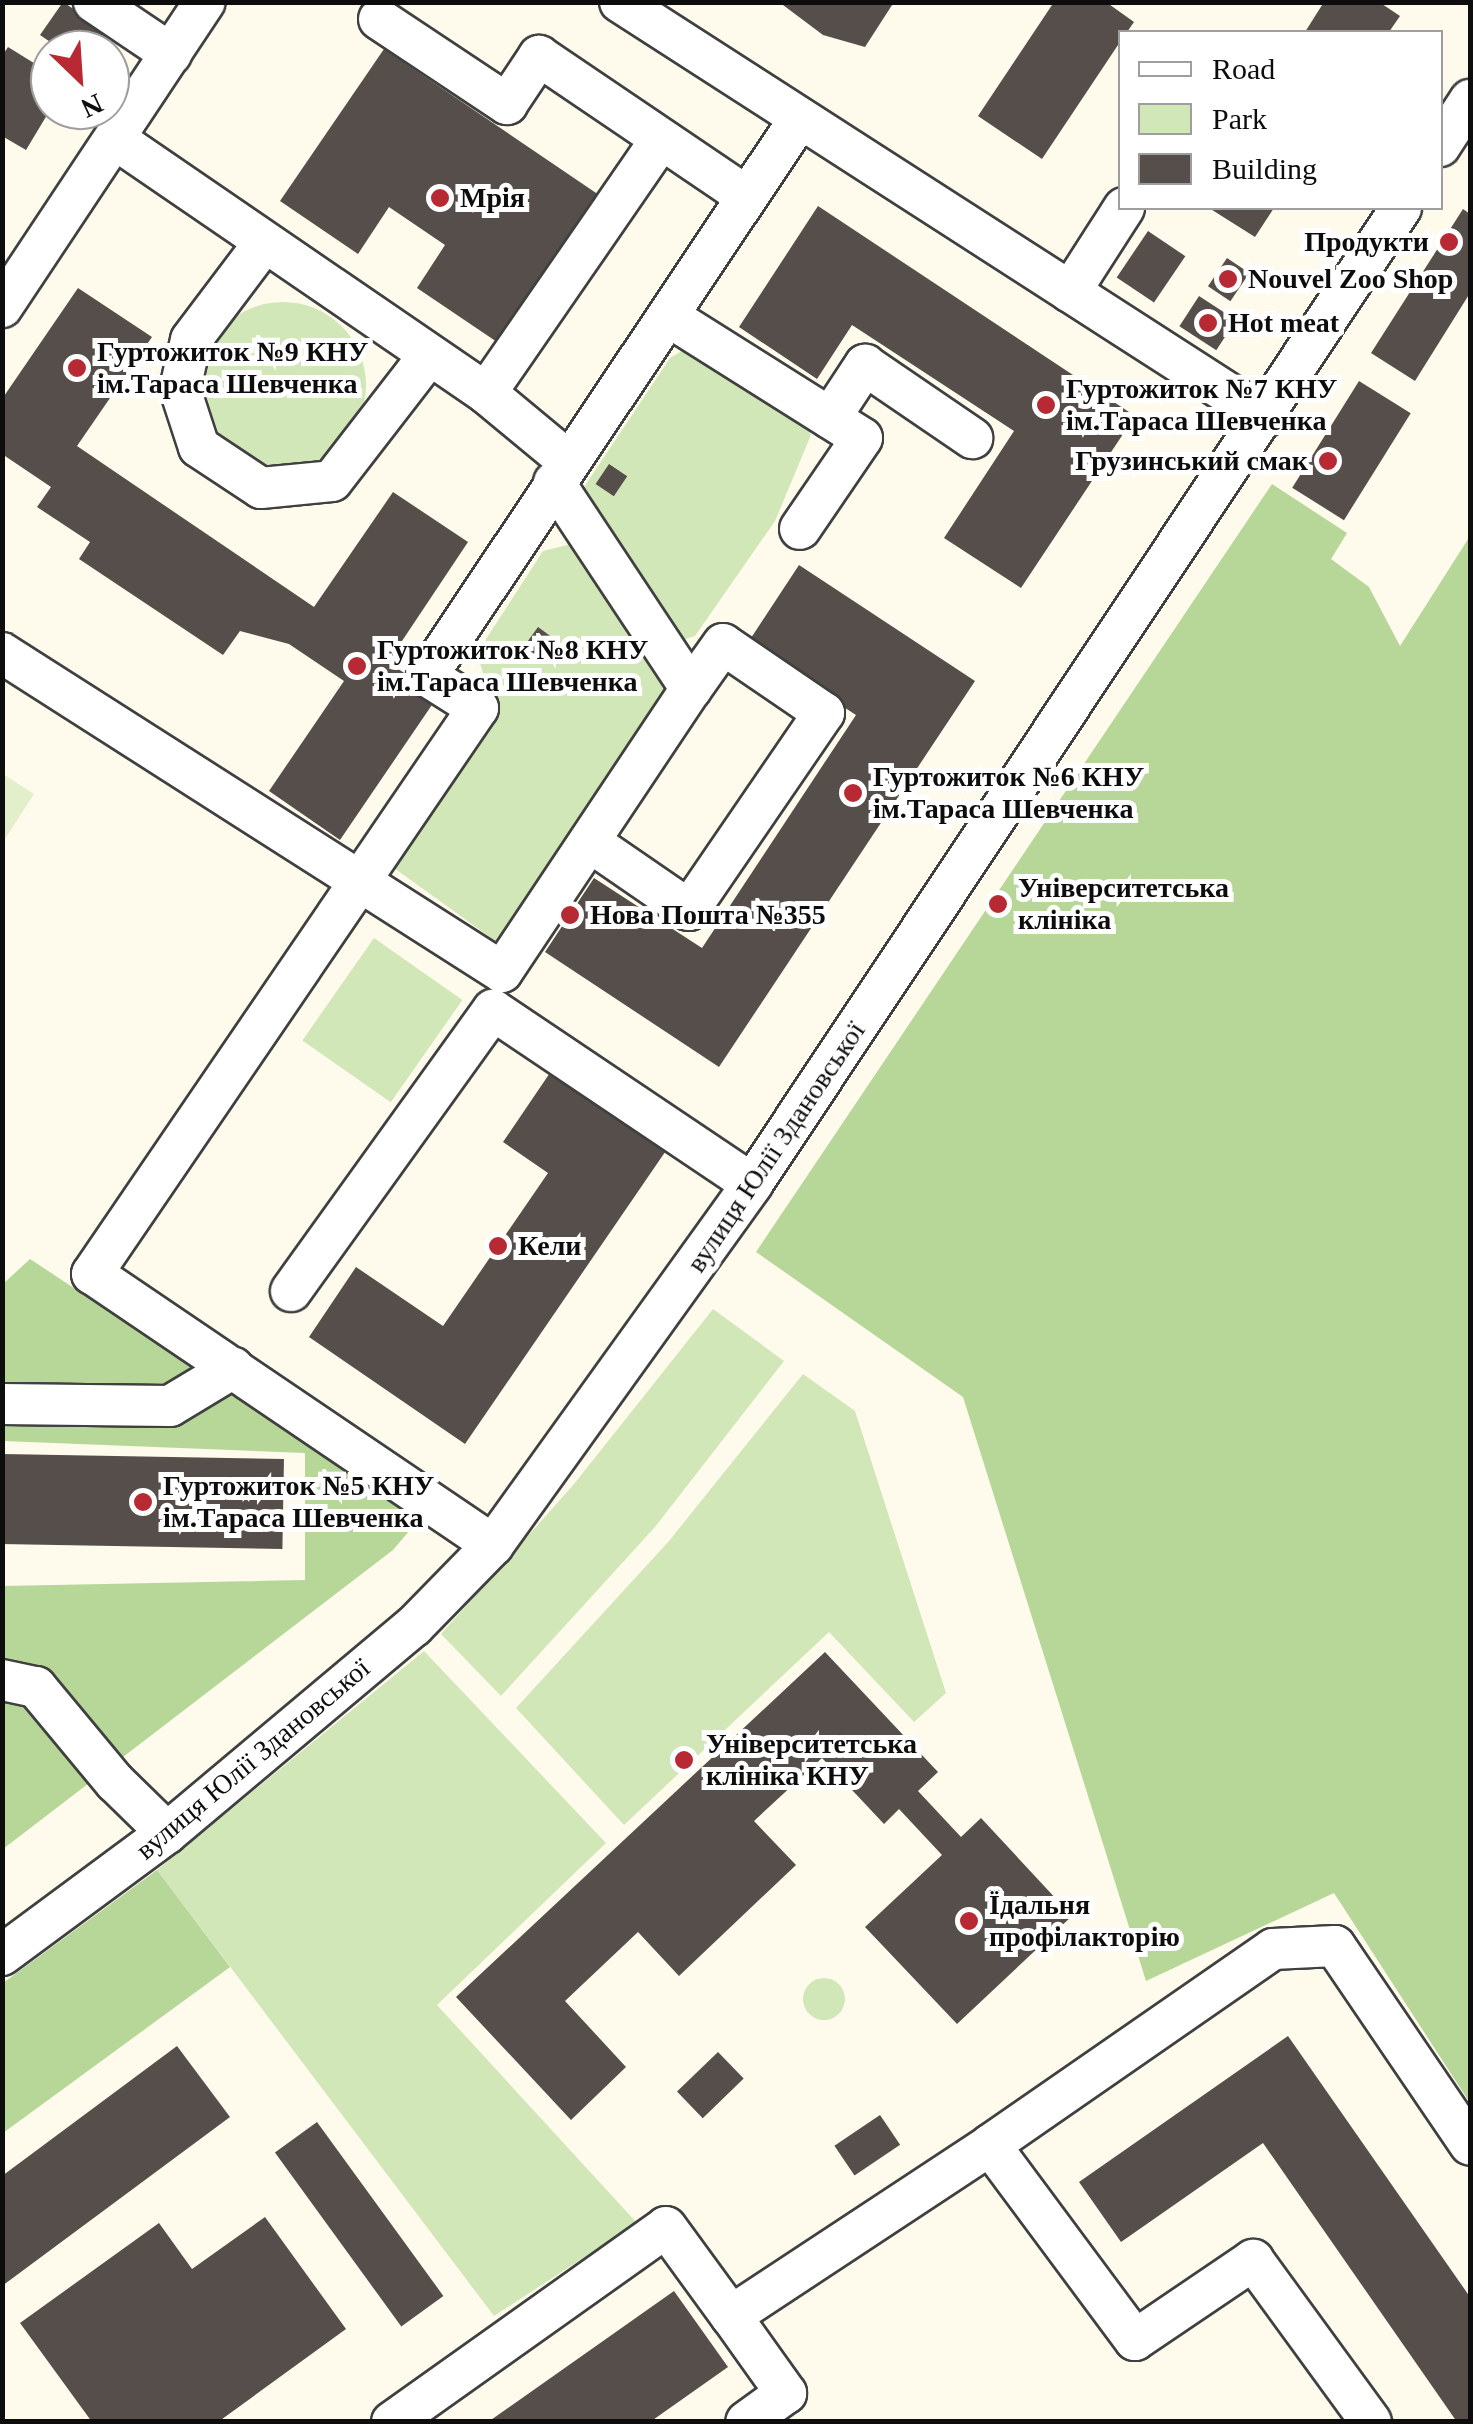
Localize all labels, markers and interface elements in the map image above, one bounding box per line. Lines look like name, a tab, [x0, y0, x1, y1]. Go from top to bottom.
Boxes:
north arrow	[30, 30, 130, 130]
legend	[1118, 30, 1443, 210]
text: Road	[1212, 52, 1275, 85]
text: N	[76, 88, 108, 124]
text: Park	[1212, 102, 1267, 135]
text: Building	[1212, 152, 1317, 185]
place label: Мрія	[460, 181, 525, 215]
marker: Мрія	[429, 187, 451, 209]
place label: Продукти	[1304, 225, 1429, 259]
marker: Продукти	[1438, 231, 1460, 253]
place label: Nouvel Zoo Shop	[1248, 262, 1453, 296]
marker: Nouvel Zoo Shop	[1217, 268, 1239, 290]
place label: Hot meat	[1228, 306, 1339, 340]
marker: Hot meat	[1197, 312, 1219, 334]
place label: Гуртожиток №9 КНУ ім.Тараса Шевченка	[97, 335, 368, 401]
marker: Гуртожиток №9 КНУ ім.Тараса Шевченка	[66, 357, 88, 379]
place label: Гуртожиток №7 КНУ ім.Тараса Шевченка	[1066, 372, 1337, 438]
marker: Гуртожиток №7 КНУ ім.Тараса Шевченка	[1035, 394, 1057, 416]
place label: Грузинський смак	[1075, 444, 1308, 478]
marker: Грузинський смак	[1317, 450, 1339, 472]
place label: Гуртожиток №8 КНУ ім.Тараса Шевченка	[377, 633, 648, 699]
marker: Гуртожиток №8 КНУ ім.Тараса Шевченка	[346, 655, 368, 677]
place label: Гуртожиток №6 КНУ ім.Тараса Шевченка	[873, 760, 1144, 826]
marker: Гуртожиток №6 КНУ ім.Тараса Шевченка	[842, 782, 864, 804]
place label: Університетська клініка	[1018, 871, 1229, 937]
marker: Університетська клініка	[987, 893, 1009, 915]
place label: Нова Пошта №355	[590, 898, 826, 932]
marker: Нова Пошта №355	[559, 904, 581, 926]
street label: вулиця Юлії Здановської	[680, 1015, 872, 1279]
place label: Кели	[518, 1229, 582, 1263]
marker: Кели	[487, 1235, 509, 1257]
place label: Гуртожиток №5 КНУ ім.Тараса Шевченка	[163, 1469, 434, 1535]
marker: Гуртожиток №5 КНУ ім.Тараса Шевченка	[132, 1491, 154, 1513]
street label: вулиця Юлії Здановської	[129, 1651, 377, 1867]
place label: Університетська клініка КНУ	[706, 1727, 917, 1793]
marker: Університетська клініка КНУ	[671, 1747, 697, 1773]
place label: Їдальня профілакторію	[989, 1888, 1180, 1954]
marker: Їдальня профілакторію	[958, 1910, 980, 1932]

